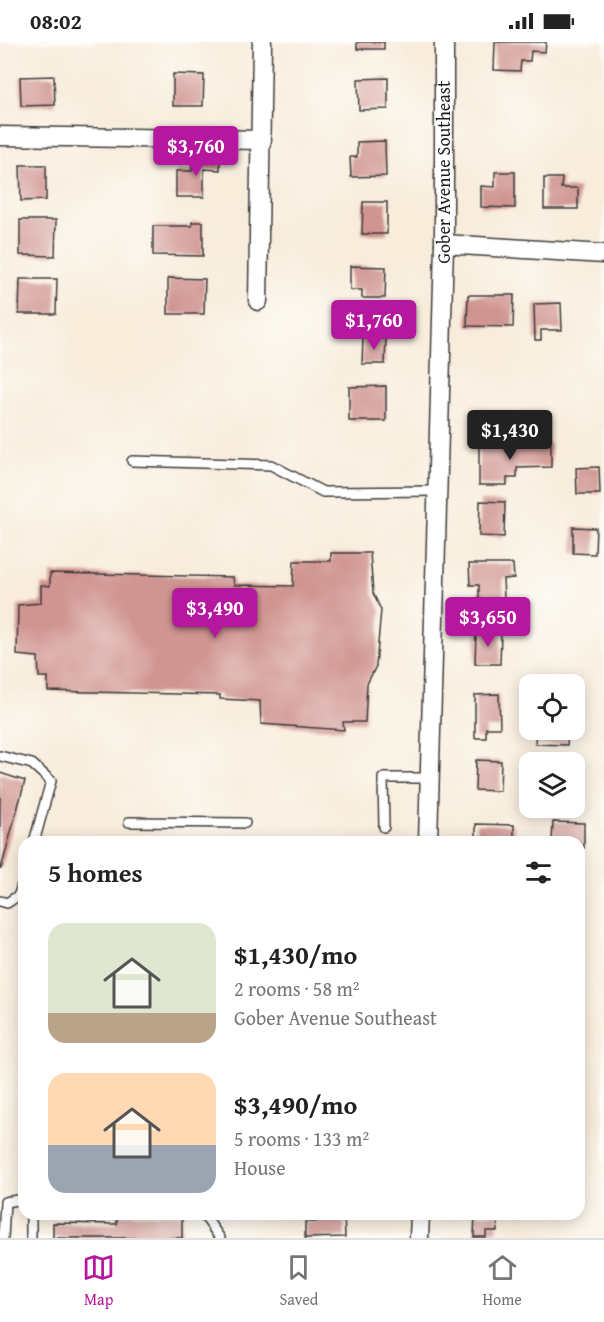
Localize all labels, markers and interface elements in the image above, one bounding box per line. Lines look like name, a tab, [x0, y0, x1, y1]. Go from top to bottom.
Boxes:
text: 08:02	[30, 5, 82, 37]
street label: Gober Avenue Southeast	[429, 80, 457, 264]
pin: $3,760	[147, 126, 245, 177]
text: $3,760	[167, 131, 225, 160]
pin: $1,760	[325, 300, 423, 351]
text: $1,760	[345, 305, 403, 334]
pin: $1,430	[461, 410, 559, 461]
text: $1,430	[481, 415, 539, 444]
pin: $3,490	[166, 588, 264, 639]
text: $3,490	[186, 593, 244, 622]
pin: $3,650	[439, 597, 537, 648]
text: $3,650	[459, 602, 517, 631]
map controls	[519, 674, 585, 818]
button: locate	[519, 674, 585, 740]
button: layers	[519, 752, 585, 818]
text: 5 homes	[48, 853, 143, 892]
icon: filters	[522, 856, 555, 889]
text: $1,430/mo	[234, 935, 357, 974]
icon: home	[96, 947, 168, 1019]
text: 2 rooms · 58 m²	[234, 974, 360, 1003]
text: Gober Avenue Southeast	[234, 1003, 437, 1032]
text: $3,490/mo	[234, 1085, 357, 1124]
icon: home	[96, 1097, 168, 1169]
text: 5 rooms · 133 m²	[234, 1124, 369, 1153]
text: House	[234, 1153, 286, 1182]
tab: Map	[82, 1251, 115, 1311]
tab: Saved	[279, 1251, 318, 1311]
tab: Home	[482, 1251, 522, 1311]

